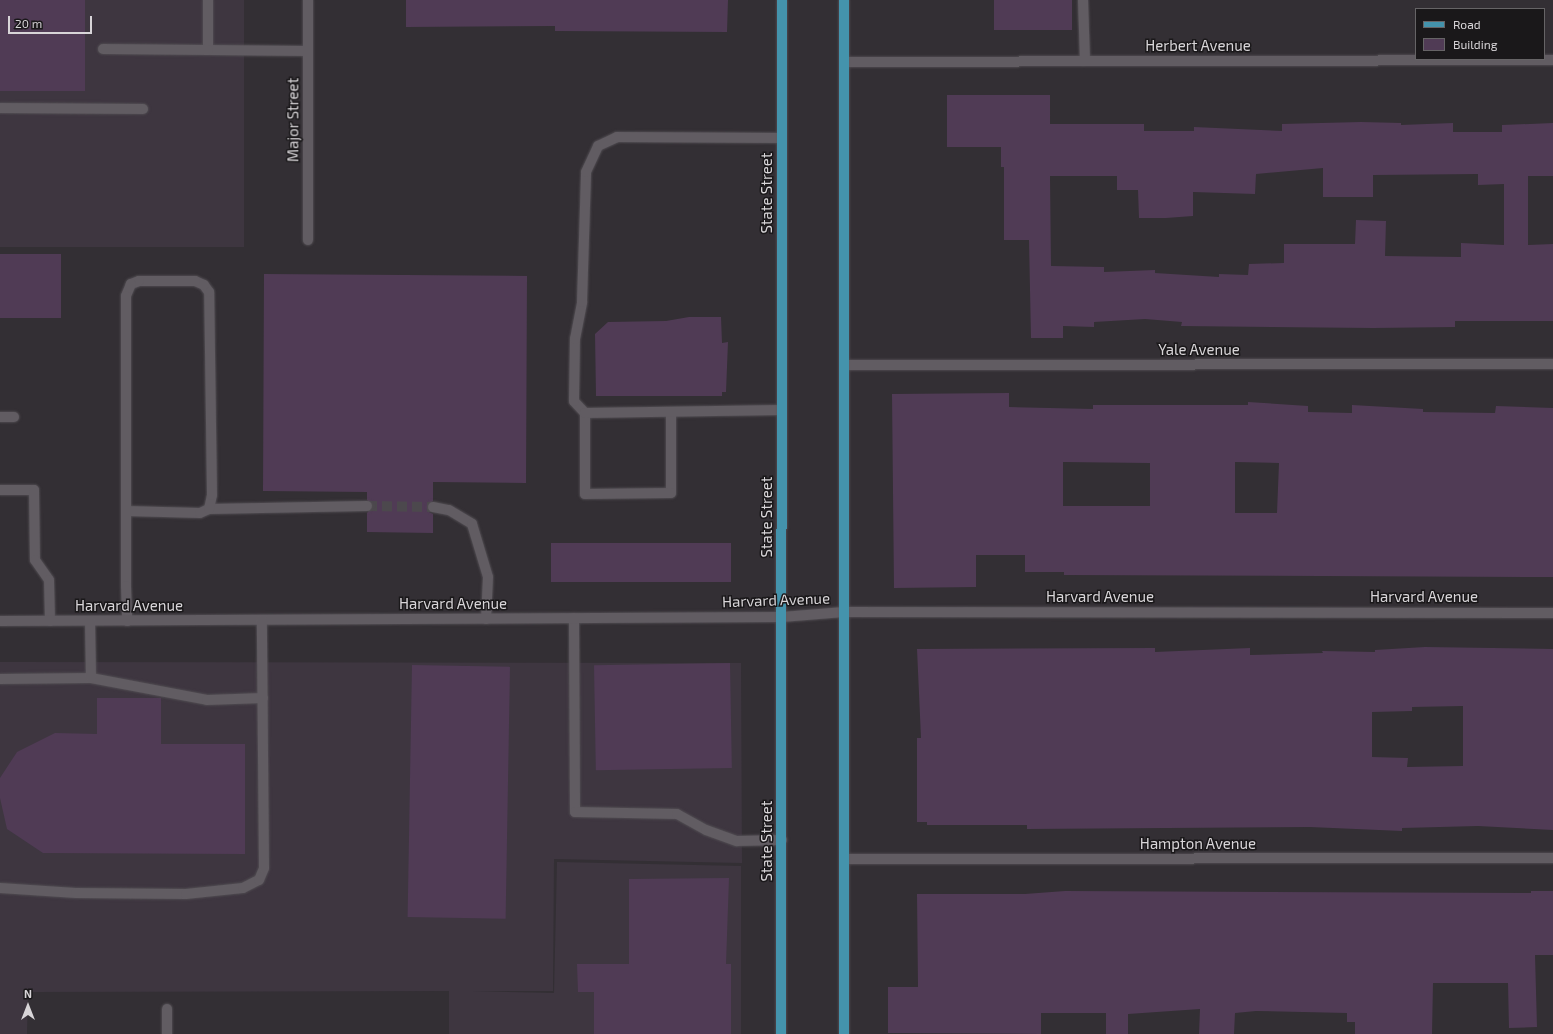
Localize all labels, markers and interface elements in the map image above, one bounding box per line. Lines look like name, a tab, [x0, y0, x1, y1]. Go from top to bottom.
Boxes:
scale bar	[10, 8, 94, 34]
legend	[1415, 8, 1545, 60]
text: 20 m	[15, 16, 42, 30]
text: Road	[1453, 17, 1481, 31]
street label: Herbert Avenue	[1145, 37, 1251, 55]
text: Building	[1453, 37, 1497, 51]
street label: Major Street	[284, 78, 302, 162]
street label: State Street	[758, 152, 776, 234]
street label: Yale Avenue	[1158, 341, 1240, 359]
street label: State Street	[758, 476, 776, 558]
street label: Harvard Avenue	[1046, 588, 1154, 606]
street label: Harvard Avenue	[1370, 588, 1478, 606]
street label: Harvard Avenue	[721, 589, 831, 611]
street label: Harvard Avenue	[399, 595, 507, 613]
street label: Harvard Avenue	[75, 597, 183, 615]
street label: State Street	[758, 800, 776, 882]
street label: Hampton Avenue	[1140, 835, 1256, 853]
north arrow	[8, 986, 48, 1026]
text: N	[24, 987, 32, 1000]

